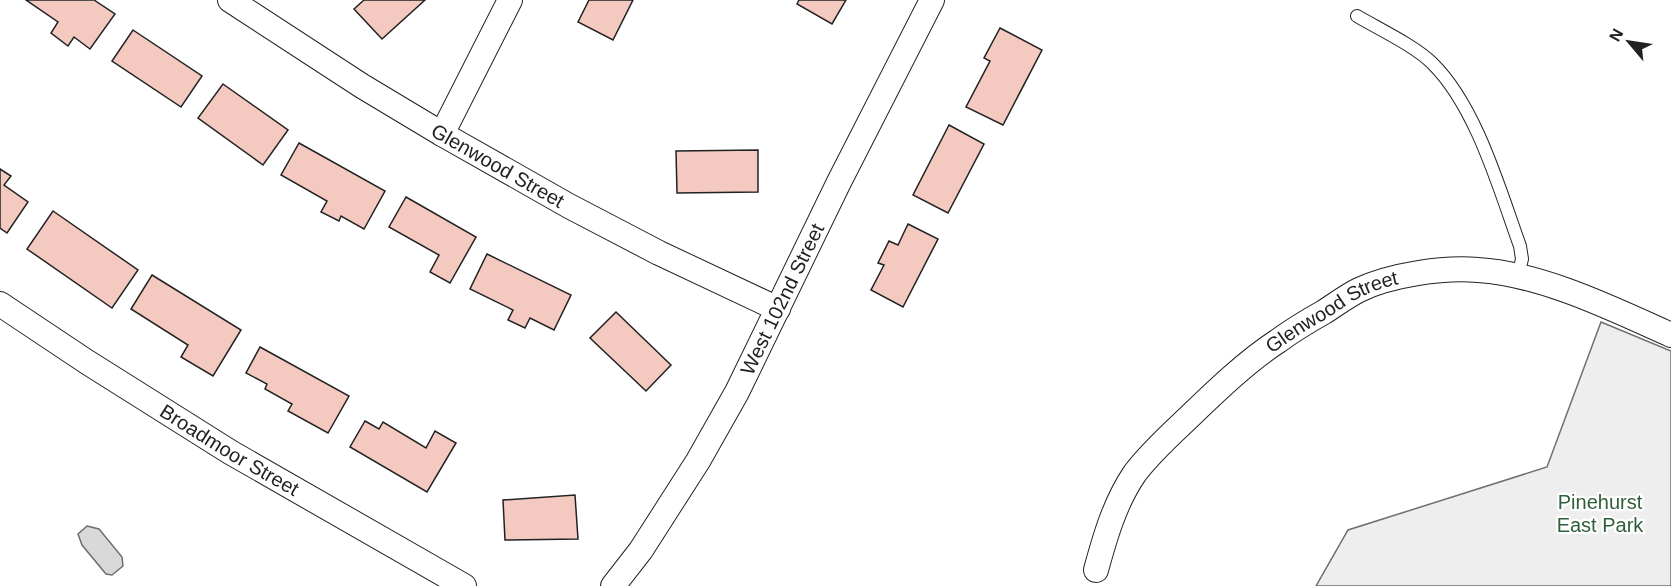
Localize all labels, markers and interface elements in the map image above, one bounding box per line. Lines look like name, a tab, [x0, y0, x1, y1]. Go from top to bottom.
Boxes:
north arrow	[1599, 12, 1659, 72]
text: N	[1606, 26, 1627, 44]
street label: Glenwood Street	[427, 119, 568, 212]
street label: West 102nd Street	[736, 219, 828, 378]
street label: Glenwood Street	[1261, 266, 1400, 357]
street label: Broadmoor Street	[156, 400, 303, 500]
park label: Pinehurst East Park	[1557, 491, 1644, 536]

